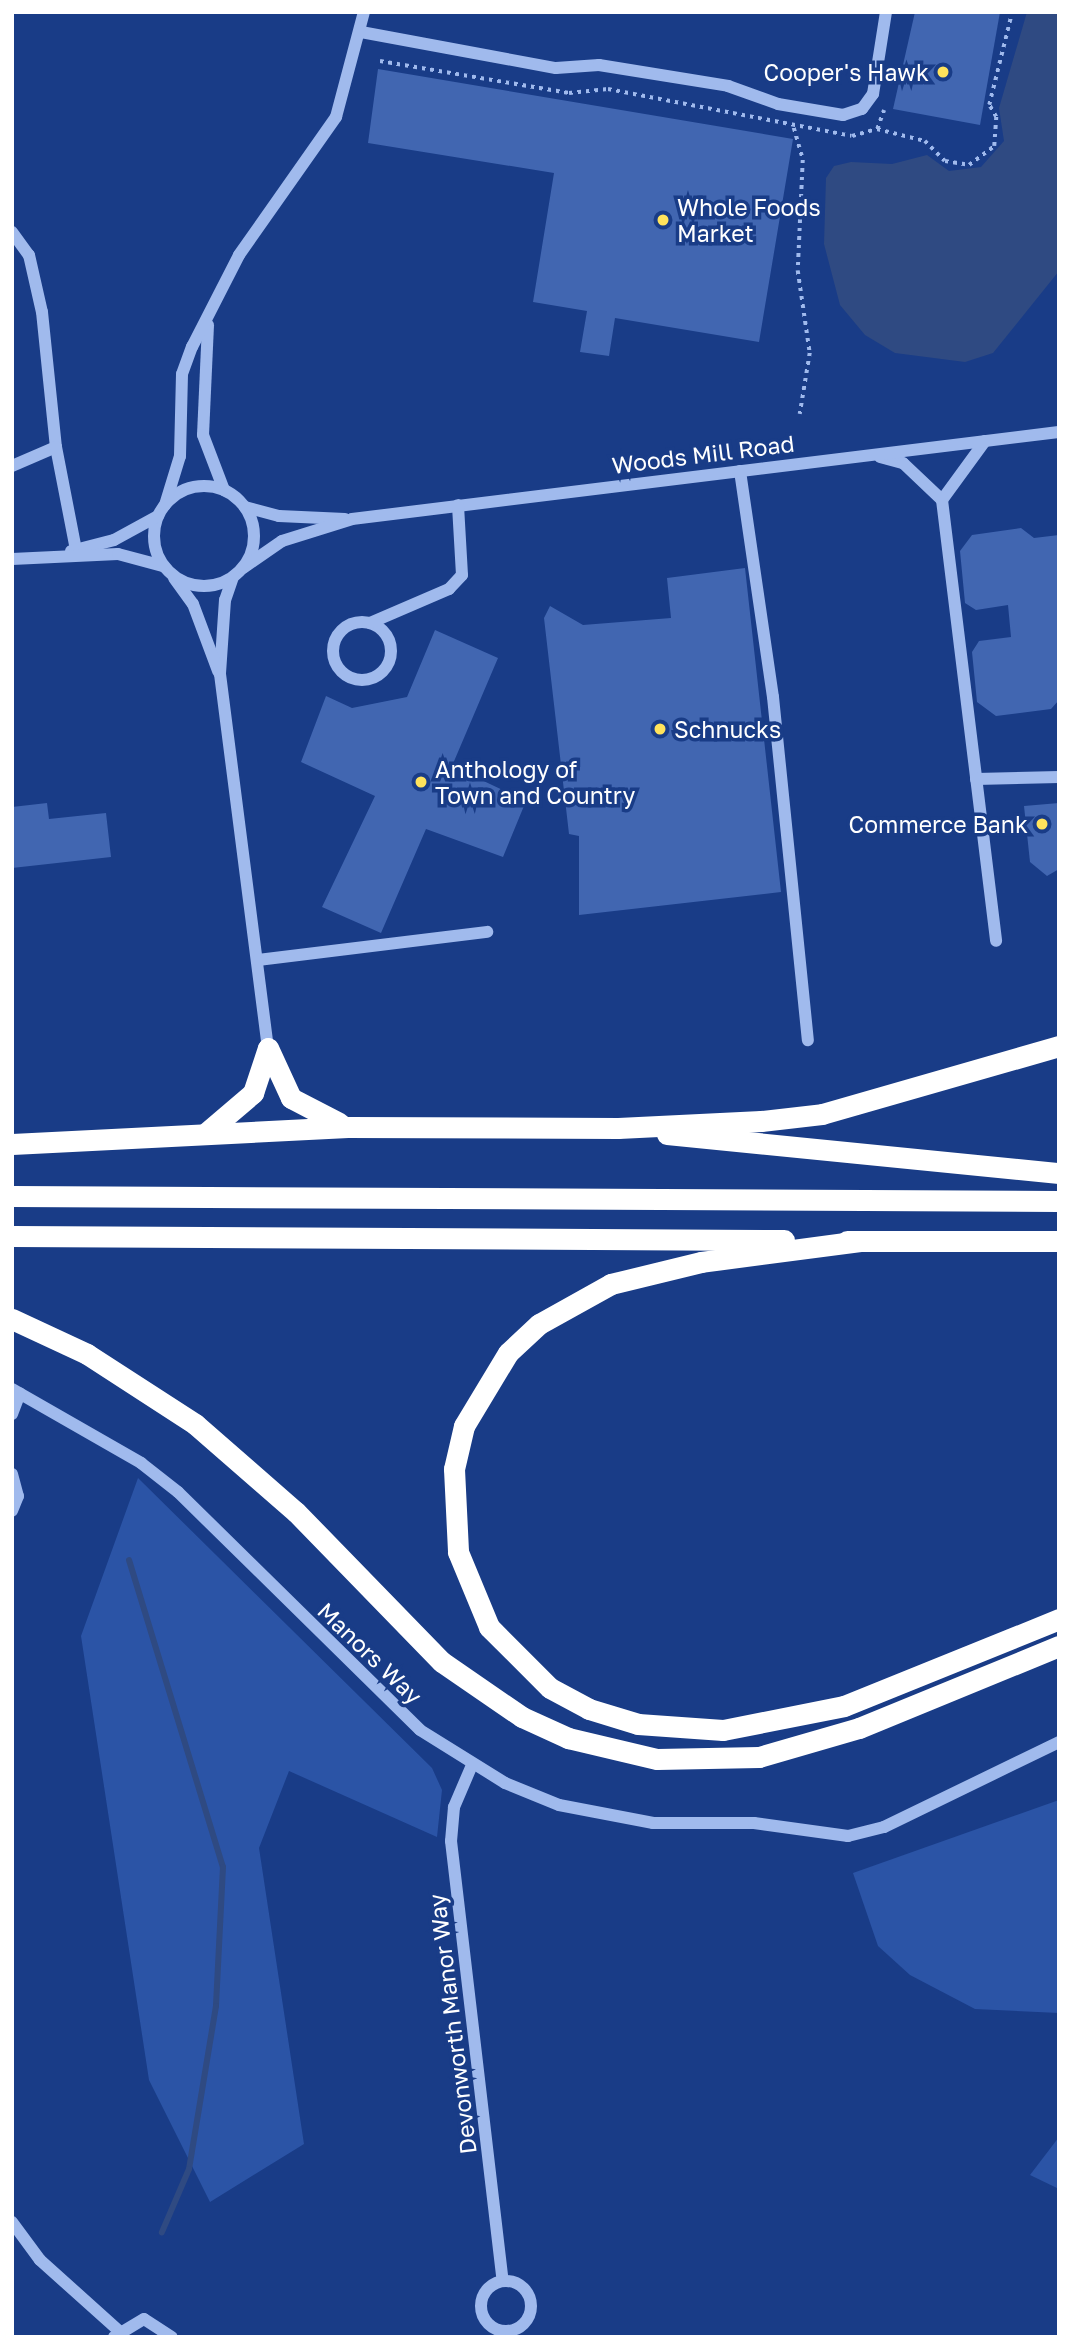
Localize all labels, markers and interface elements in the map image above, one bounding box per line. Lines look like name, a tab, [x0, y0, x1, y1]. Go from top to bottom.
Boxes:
place label: Cooper's Hawk	[764, 58, 929, 86]
marker: Cooper's Hawk	[935, 64, 951, 80]
place label: Whole Foods Market	[677, 193, 821, 247]
marker: Whole Foods Market	[655, 212, 671, 228]
street label: Woods Mill Road	[610, 429, 796, 479]
place label: Schnucks	[674, 715, 781, 743]
marker: Schnucks	[652, 721, 668, 737]
place label: Anthology of Town and Country	[435, 755, 635, 809]
marker: Anthology of Town and Country	[413, 774, 429, 790]
place label: Commerce Bank	[849, 810, 1028, 838]
marker: Commerce Bank	[1034, 816, 1050, 832]
street label: Manors Way	[312, 1596, 428, 1710]
street label: Devonworth Manor Way	[422, 1892, 482, 2156]

